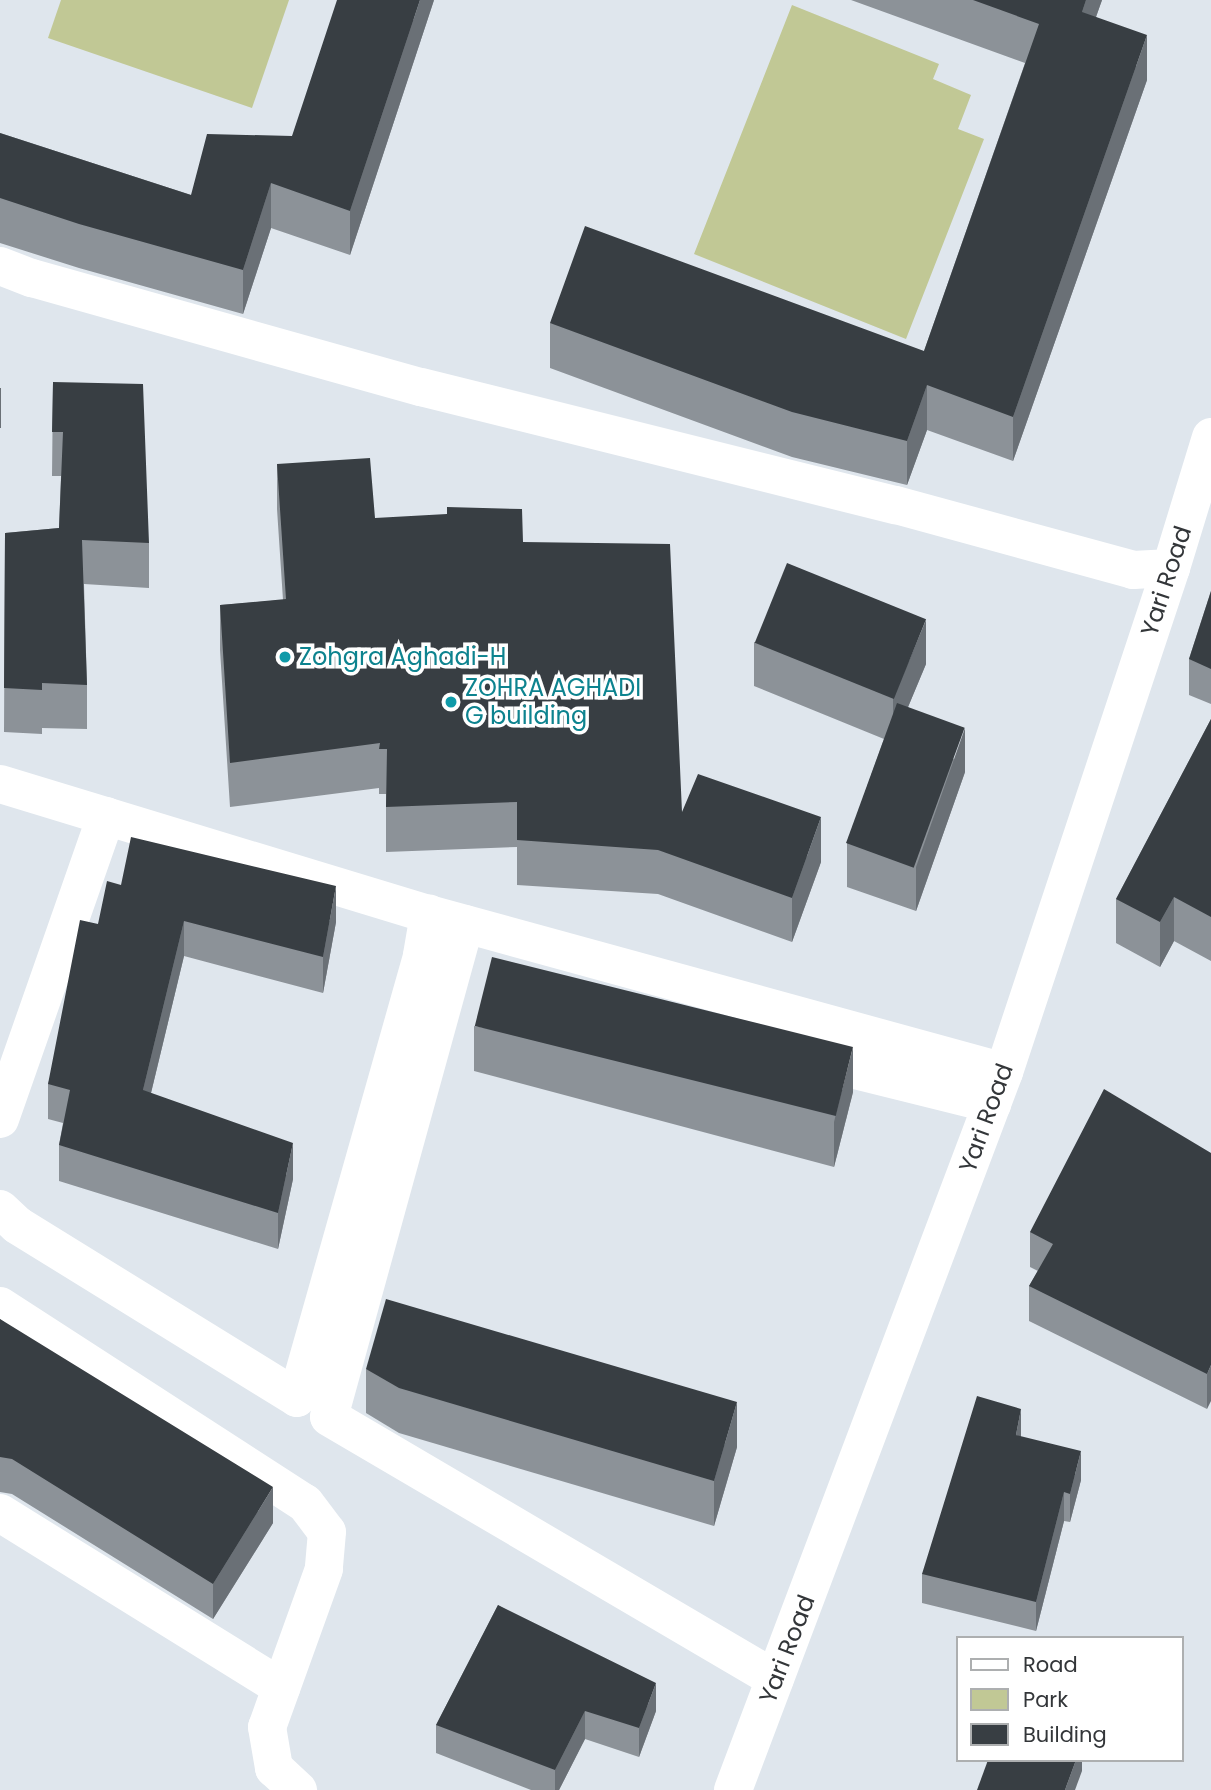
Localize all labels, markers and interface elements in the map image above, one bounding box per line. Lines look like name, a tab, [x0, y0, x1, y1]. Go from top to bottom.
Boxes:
street label: Yari Road	[1135, 522, 1197, 640]
place label: Zohgra Aghadi-H	[299, 643, 506, 671]
marker: Zohgra Aghadi-H	[277, 649, 293, 665]
place label: ZOHRA AGHADI G building	[465, 674, 641, 730]
marker: ZOHRA AGHADI G building	[443, 694, 459, 710]
street label: Yari Road	[953, 1060, 1019, 1176]
street label: Yari Road	[753, 1591, 821, 1707]
legend	[956, 1636, 1183, 1762]
text: Road	[1023, 1650, 1078, 1679]
text: Park	[1023, 1685, 1068, 1714]
text: Building	[1023, 1720, 1107, 1749]

